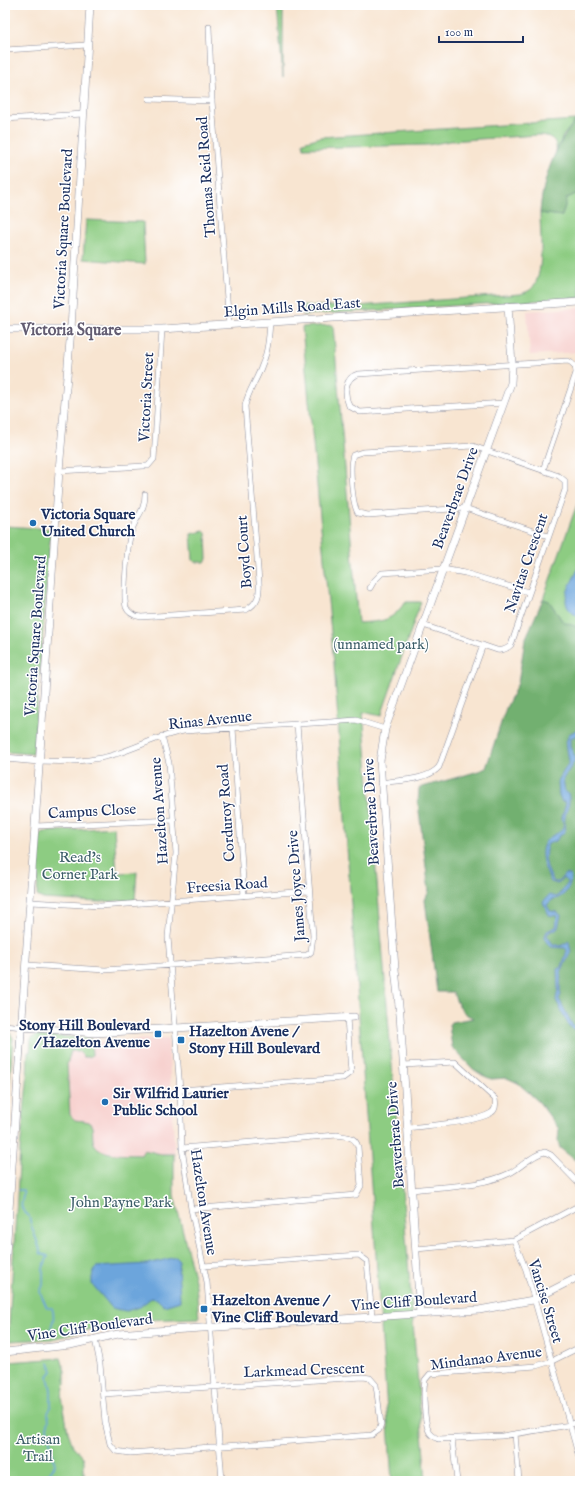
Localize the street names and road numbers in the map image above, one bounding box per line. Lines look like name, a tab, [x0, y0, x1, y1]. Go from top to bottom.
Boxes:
street label: Thomas Reid Road	[193, 115, 220, 238]
street label: Victoria Square Boulevard	[50, 147, 77, 311]
street label: Elgin Mills Road East	[223, 293, 361, 322]
street label: Victoria Street	[135, 352, 158, 443]
street label: Beaverbrae Drive	[428, 444, 483, 552]
street label: Navitas Crescent	[500, 511, 552, 616]
street label: Boyd Court	[232, 515, 257, 589]
street label: Victoria Square Boulevard	[20, 554, 51, 718]
street label: Rinas Avenue	[167, 707, 253, 734]
street label: Hazelton Avenue	[146, 757, 173, 865]
street label: Beaverbrae Drive	[359, 758, 384, 866]
street label: Corduroy Road	[214, 762, 239, 863]
street label: Campus Close	[48, 800, 137, 823]
street label: James Joyce Drive	[283, 830, 310, 944]
street label: Freesia Road	[186, 873, 269, 898]
street label: Beaverbrae Drive	[382, 1081, 409, 1189]
street label: Hazelton Avenue	[186, 1147, 221, 1257]
street label: Vancise Street	[524, 1256, 567, 1345]
street label: Vine Cliff Boulevard	[349, 1288, 479, 1315]
street label: Vine Cliff Boulevard	[25, 1309, 155, 1346]
street label: Mindanao Avenue	[429, 1342, 543, 1375]
street label: Larkmead Crescent	[243, 1359, 365, 1382]

